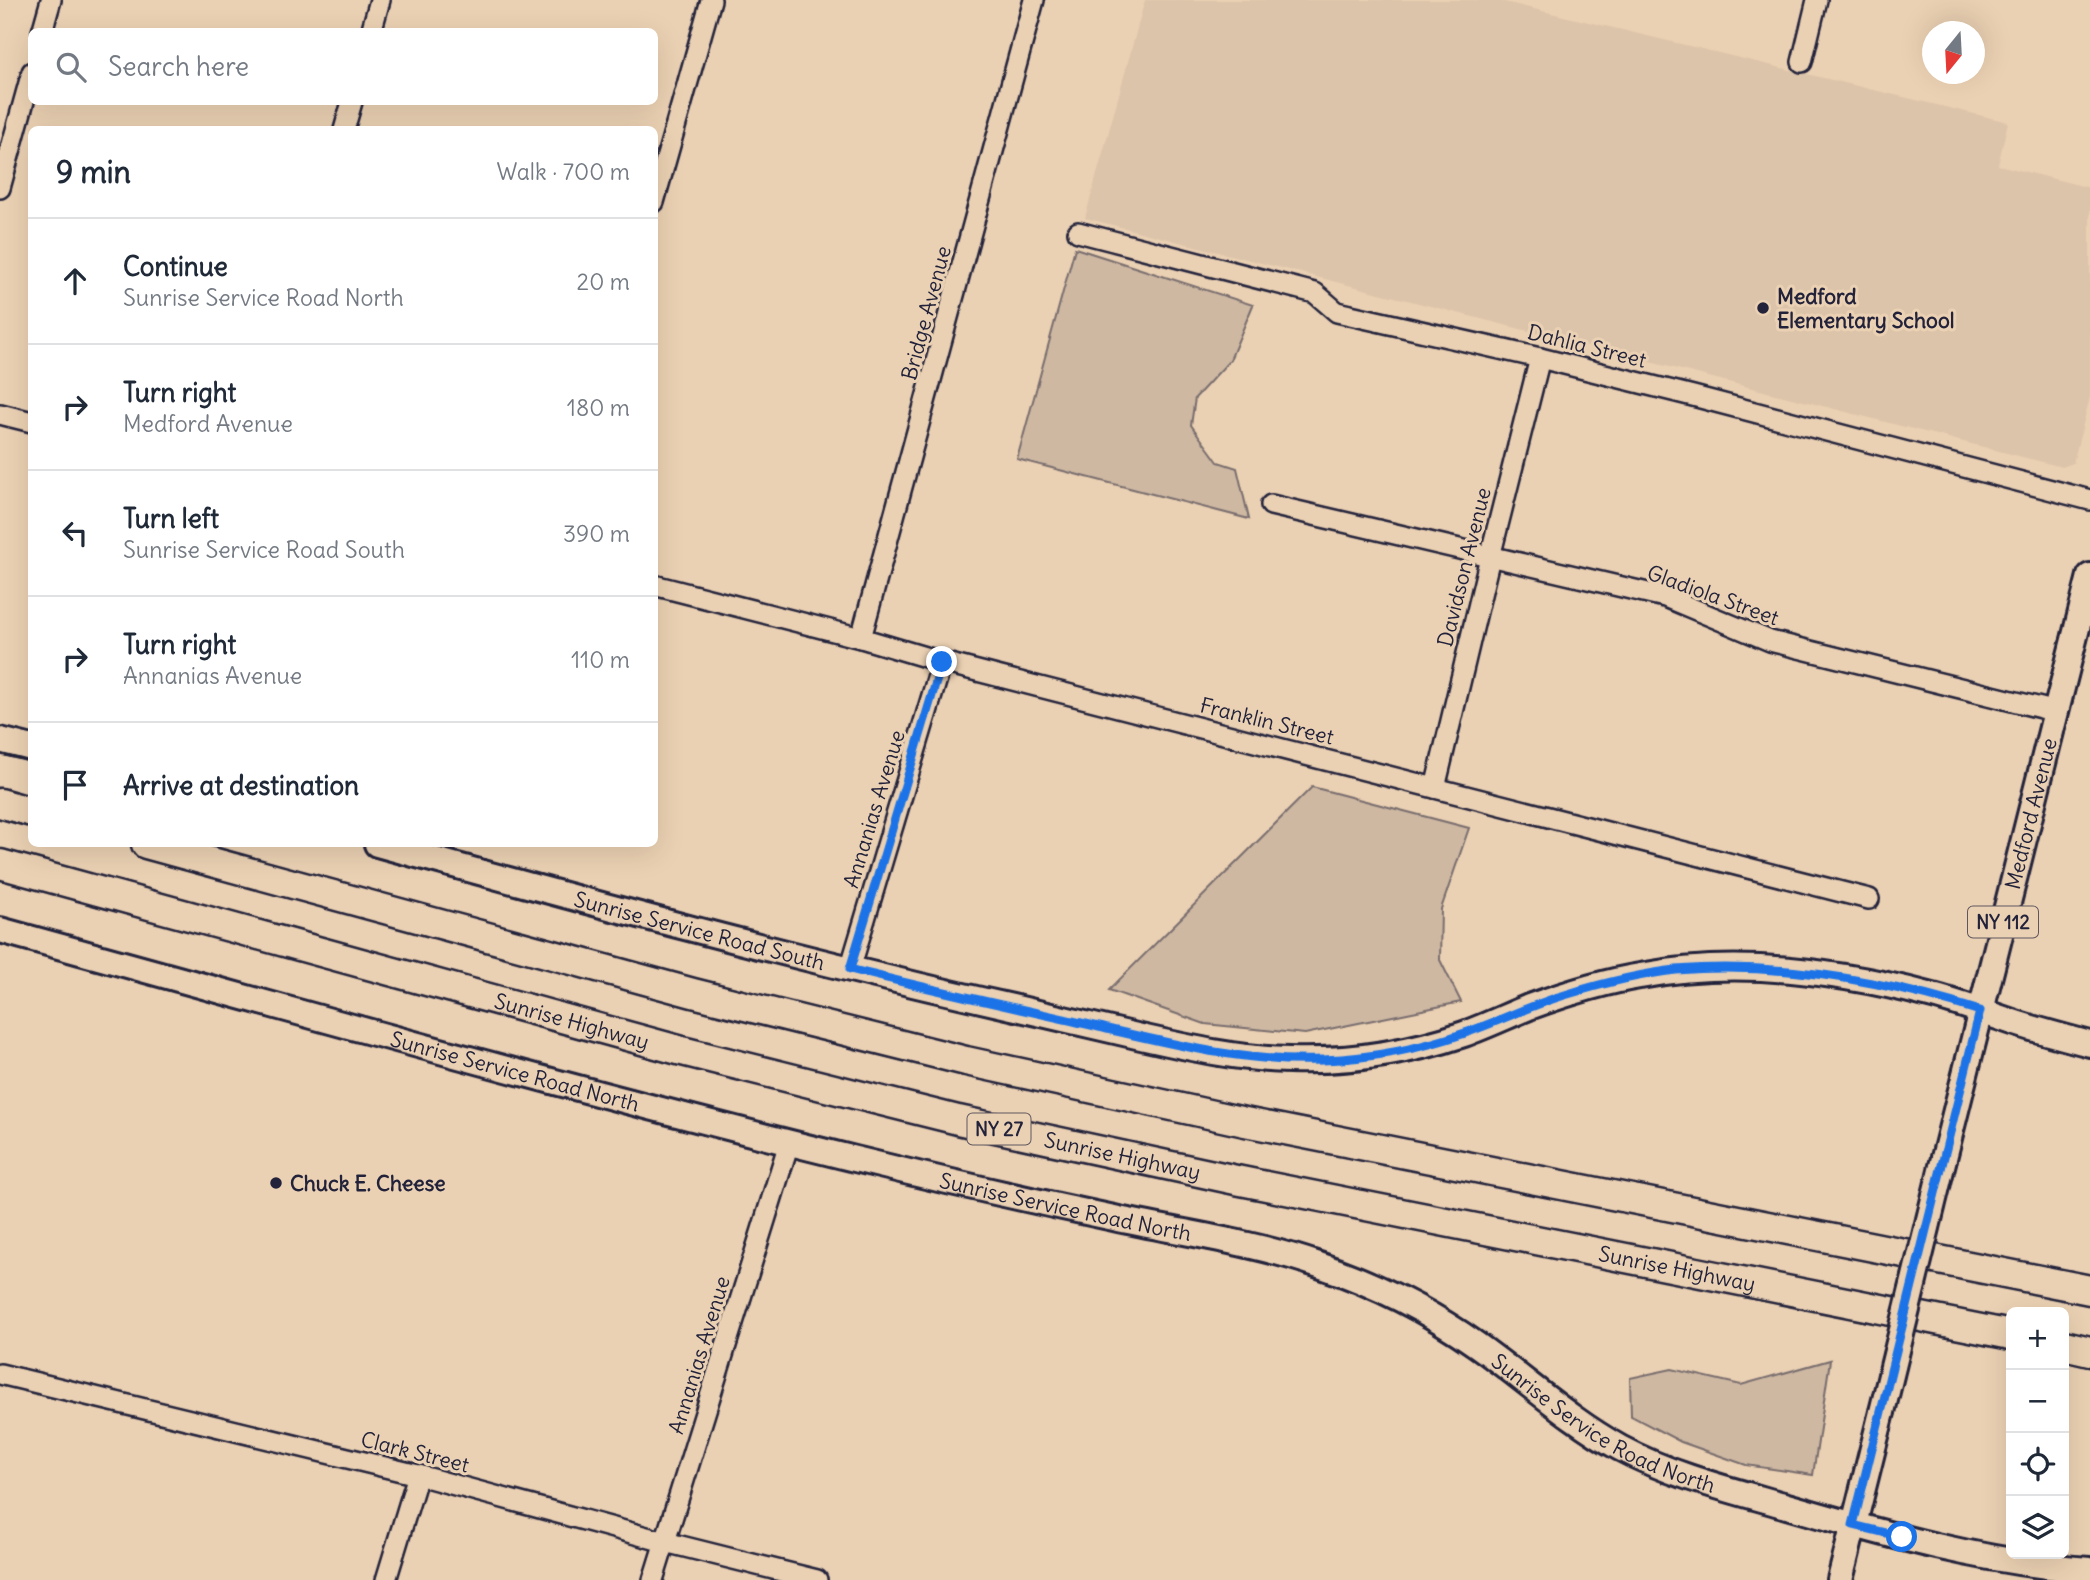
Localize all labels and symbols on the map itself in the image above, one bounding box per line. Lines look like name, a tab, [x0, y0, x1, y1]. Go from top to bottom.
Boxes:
north arrow	[1922, 21, 1985, 84]
street label: Bridge Avenue	[895, 243, 957, 383]
place label: Medford Elementary School	[1777, 283, 1954, 334]
marker: Medford Elementary School	[1755, 300, 1771, 316]
street label: Dahlia Street	[1525, 318, 1649, 374]
street label: Davidson Avenue	[1431, 485, 1497, 649]
street label: Gladiola Street	[1643, 559, 1783, 631]
route end	[926, 646, 957, 677]
street label: Franklin Street	[1197, 691, 1337, 751]
street label: Annanias Avenue	[837, 727, 911, 891]
street label: Medford Avenue	[1998, 735, 2062, 892]
street label: Sunrise Service Road South	[571, 885, 828, 976]
road number: NY 112	[1968, 906, 2038, 938]
street label: Sunrise Highway	[492, 987, 652, 1055]
street label: Sunrise Service Road North	[388, 1025, 642, 1117]
road number: NY 27	[968, 1114, 1030, 1144]
street label: Sunrise Highway	[1042, 1126, 1203, 1185]
street label: Sunrise Service Road North	[937, 1166, 1194, 1247]
place label: Chuck E. Cheese	[290, 1170, 446, 1197]
marker: Chuck E. Cheese	[268, 1175, 284, 1191]
street label: Sunrise Highway	[1597, 1239, 1758, 1297]
street label: Annanias Avenue	[662, 1273, 736, 1437]
street label: Sunrise Service Road North	[1486, 1347, 1719, 1498]
street label: Clark Street	[358, 1425, 472, 1479]
route start	[1886, 1521, 1917, 1552]

